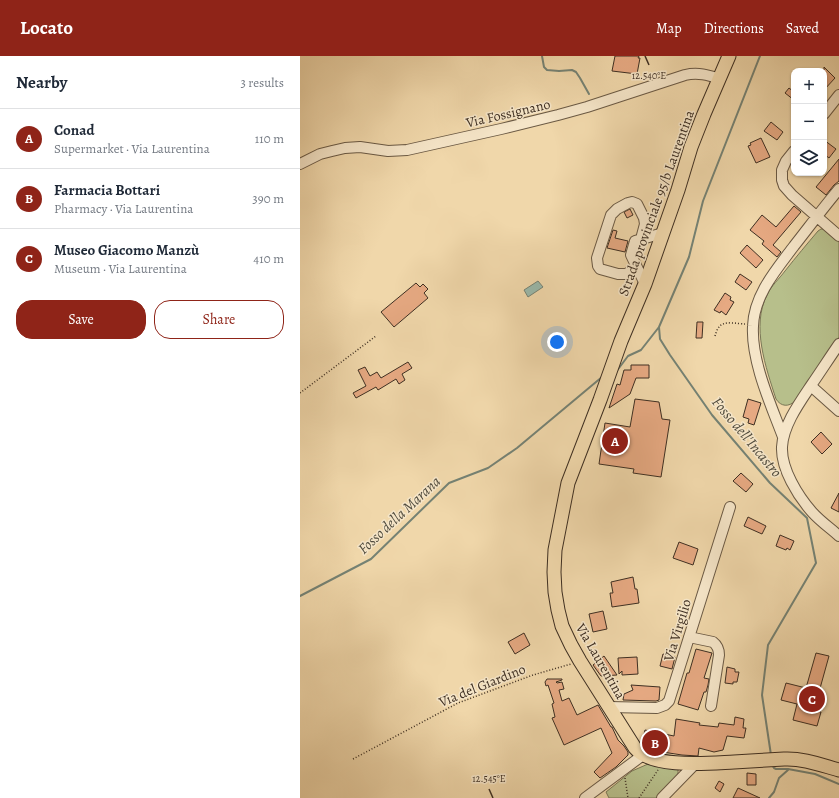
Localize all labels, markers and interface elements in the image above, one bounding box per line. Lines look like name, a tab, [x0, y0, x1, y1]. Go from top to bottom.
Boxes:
text: Locato	[20, 15, 73, 41]
text: Map	[656, 19, 682, 38]
text: Directions	[704, 19, 764, 38]
text: Saved	[786, 19, 819, 38]
map controls	[791, 68, 827, 176]
button: +	[791, 68, 827, 104]
text: 12.540°E	[632, 69, 666, 82]
text: Nearby	[16, 71, 67, 94]
text: 3 results	[240, 74, 284, 91]
street label: Via Fossignano	[463, 95, 552, 133]
button: −	[791, 104, 827, 140]
street label: Strada provinciale 95/b Laurentina	[614, 107, 699, 299]
text: Conad	[54, 120, 94, 140]
text: A	[25, 130, 33, 147]
text: 110 m	[255, 130, 284, 147]
text: Supermarket · Via Laurentina	[54, 140, 210, 157]
button: layers	[791, 140, 827, 176]
text: Farmacia Bottari	[54, 180, 160, 200]
text: B	[25, 190, 33, 207]
text: 390 m	[252, 190, 284, 207]
text: Pharmacy · Via Laurentina	[54, 200, 193, 217]
text: Museo Giacomo Manzù	[54, 240, 199, 260]
text: C	[25, 250, 33, 267]
text: 410 m	[253, 250, 284, 267]
text: Museum · Via Laurentina	[54, 260, 187, 277]
button: Save	[16, 300, 146, 339]
button: Share	[154, 300, 284, 339]
your location	[547, 332, 567, 352]
water label: Fosso dell'Incastro	[708, 393, 786, 481]
pin: A	[602, 426, 628, 456]
water label: Fosso della Marana	[353, 471, 445, 558]
street label: Via Virgilio	[659, 597, 696, 664]
street label: Via Laurentina	[571, 619, 630, 703]
street label: Via del Giardino	[435, 659, 528, 712]
pin: C	[799, 684, 825, 714]
pin: B	[642, 728, 668, 758]
text: 12.545°E	[472, 772, 506, 785]

